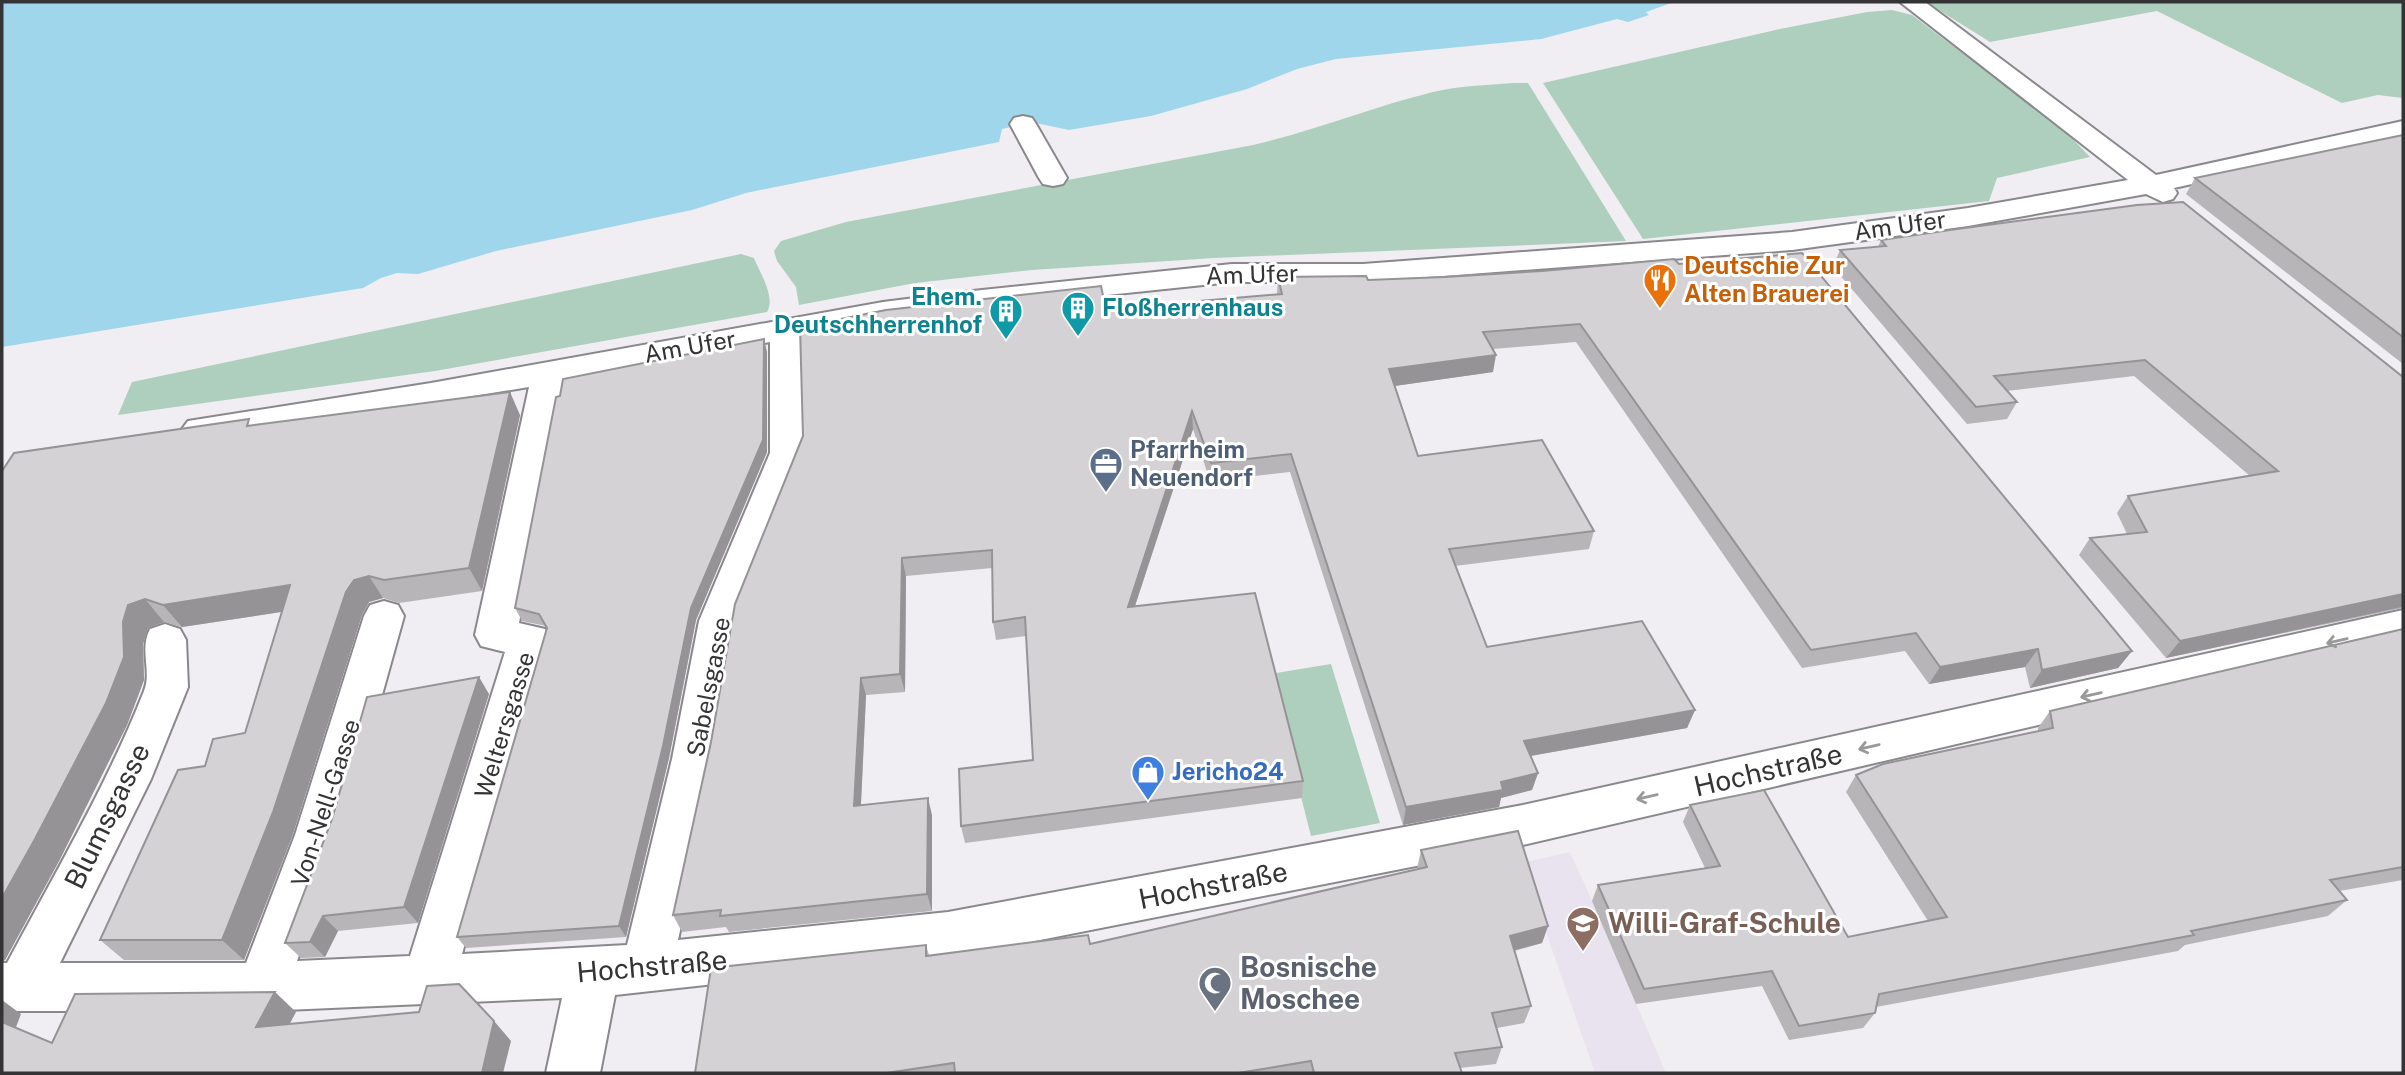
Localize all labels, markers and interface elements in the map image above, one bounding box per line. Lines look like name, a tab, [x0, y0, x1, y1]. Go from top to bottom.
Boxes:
street label: Am Ufer	[1852, 205, 1948, 245]
place label: Deutschie Zur Alten Brauerei	[1684, 251, 1849, 307]
street label: Am Ufer	[1205, 258, 1299, 290]
restaurant icon: Deutschie Zur Alten Brauerei	[1641, 261, 1679, 310]
place label: Ehem. Deutschherrenhof	[774, 282, 982, 338]
building icon: Floßherrenhaus	[1059, 289, 1097, 338]
building icon: Ehem. Deutschherrenhof	[987, 292, 1025, 341]
place label: Floßherrenhaus	[1102, 293, 1283, 321]
street label: Am Ufer	[642, 324, 738, 368]
place label: Pfarrheim Neuendorf	[1130, 435, 1253, 491]
office icon: Pfarrheim Neuendorf	[1087, 445, 1125, 494]
street label: Sabelsgasse	[681, 615, 735, 759]
one-way arrow	[2326, 634, 2349, 648]
street label: Weltersgasse	[469, 648, 540, 801]
one-way arrow	[2080, 688, 2103, 702]
street label: Von-Nell-Gasse	[285, 715, 365, 890]
street label: Hochstraße	[1691, 736, 1845, 803]
street label: Blumsgasse	[57, 738, 156, 894]
one-way arrow	[1858, 740, 1881, 754]
shop icon: Jericho24	[1129, 753, 1167, 802]
place label: Jericho24	[1172, 757, 1284, 785]
one-way arrow	[1636, 791, 1659, 804]
street label: Hochstraße	[1136, 854, 1290, 915]
school or university icon: Willi-Graf-Schule	[1564, 904, 1602, 953]
place label: Willi-Graf-Schule	[1608, 906, 1841, 939]
street label: Hochstraße	[575, 942, 729, 989]
place label: Bosnische Moschee	[1240, 950, 1377, 1015]
mosque icon: Bosnische Moschee	[1196, 964, 1234, 1013]

